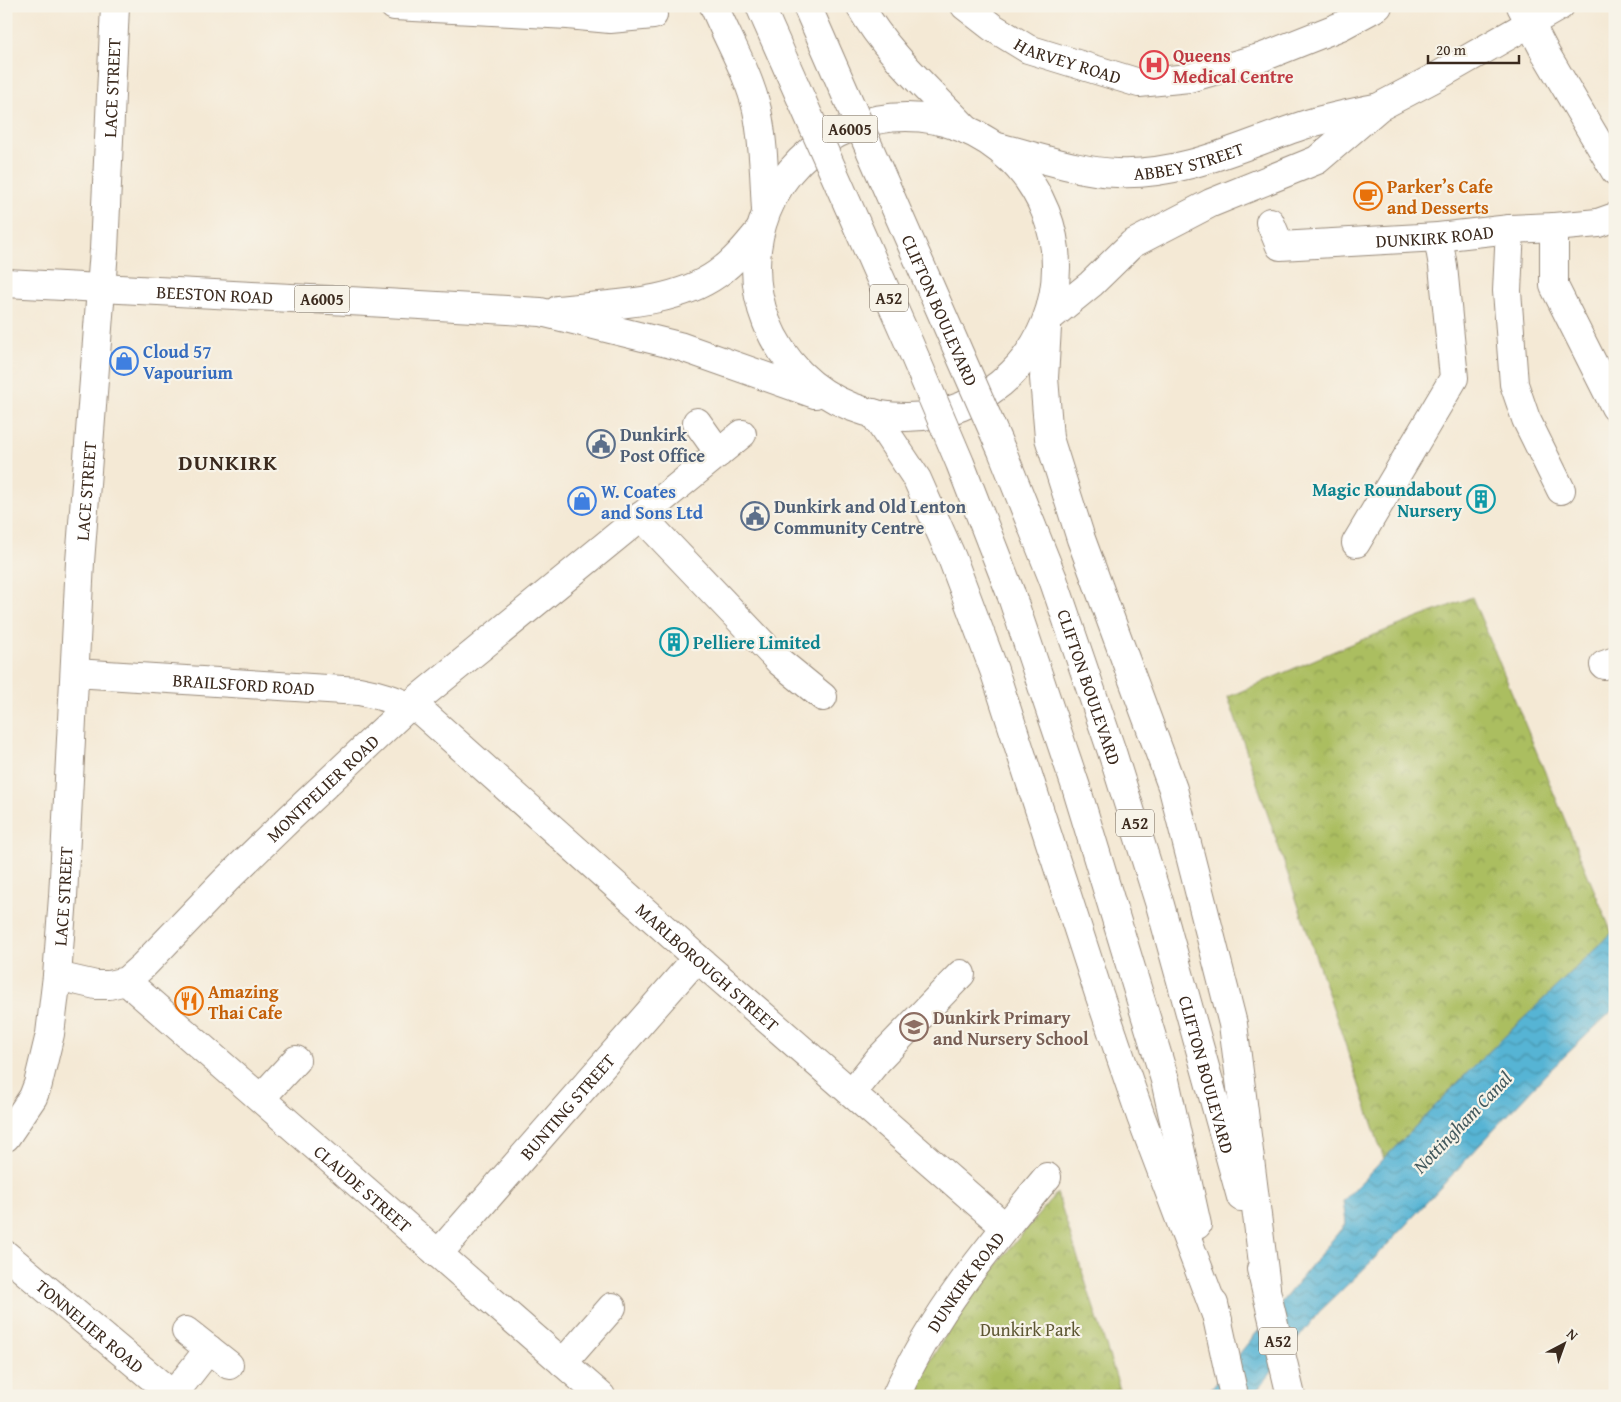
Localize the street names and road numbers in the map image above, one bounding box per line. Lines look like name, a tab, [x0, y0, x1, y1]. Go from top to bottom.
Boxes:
street label: HARVEY ROAD	[1009, 30, 1125, 90]
street label: LACE STREET	[96, 37, 127, 138]
road number: A6005	[822, 116, 878, 142]
street label: ABBEY STREET	[1133, 134, 1247, 187]
street label: DUNKIRK ROAD	[1375, 217, 1495, 254]
street label: CLIFTON BOULEVARD	[895, 230, 985, 390]
street label: BEESTON ROAD	[156, 277, 274, 310]
road number: A52	[870, 284, 908, 312]
road number: A6005	[294, 286, 350, 312]
street label: LACE STREET	[68, 440, 103, 542]
street label: CLIFTON BOULEVARD	[1051, 605, 1129, 768]
street label: BRAILSFORD ROAD	[172, 666, 316, 702]
street label: MONTPELIER ROAD	[260, 728, 385, 848]
road number: A52	[1116, 810, 1154, 836]
street label: LACE STREET	[46, 846, 79, 947]
street label: MARLBOROUGH STREET	[630, 896, 785, 1038]
street label: CLIFTON BOULEVARD	[1172, 992, 1242, 1157]
street label: BUNTING STREET	[513, 1047, 621, 1166]
street label: CLAUDE STREET	[308, 1138, 418, 1239]
street label: DUNKIRK ROAD	[919, 1225, 1011, 1337]
street label: TONNELIER ROAD	[30, 1272, 150, 1379]
road number: A52	[1259, 1328, 1297, 1354]

